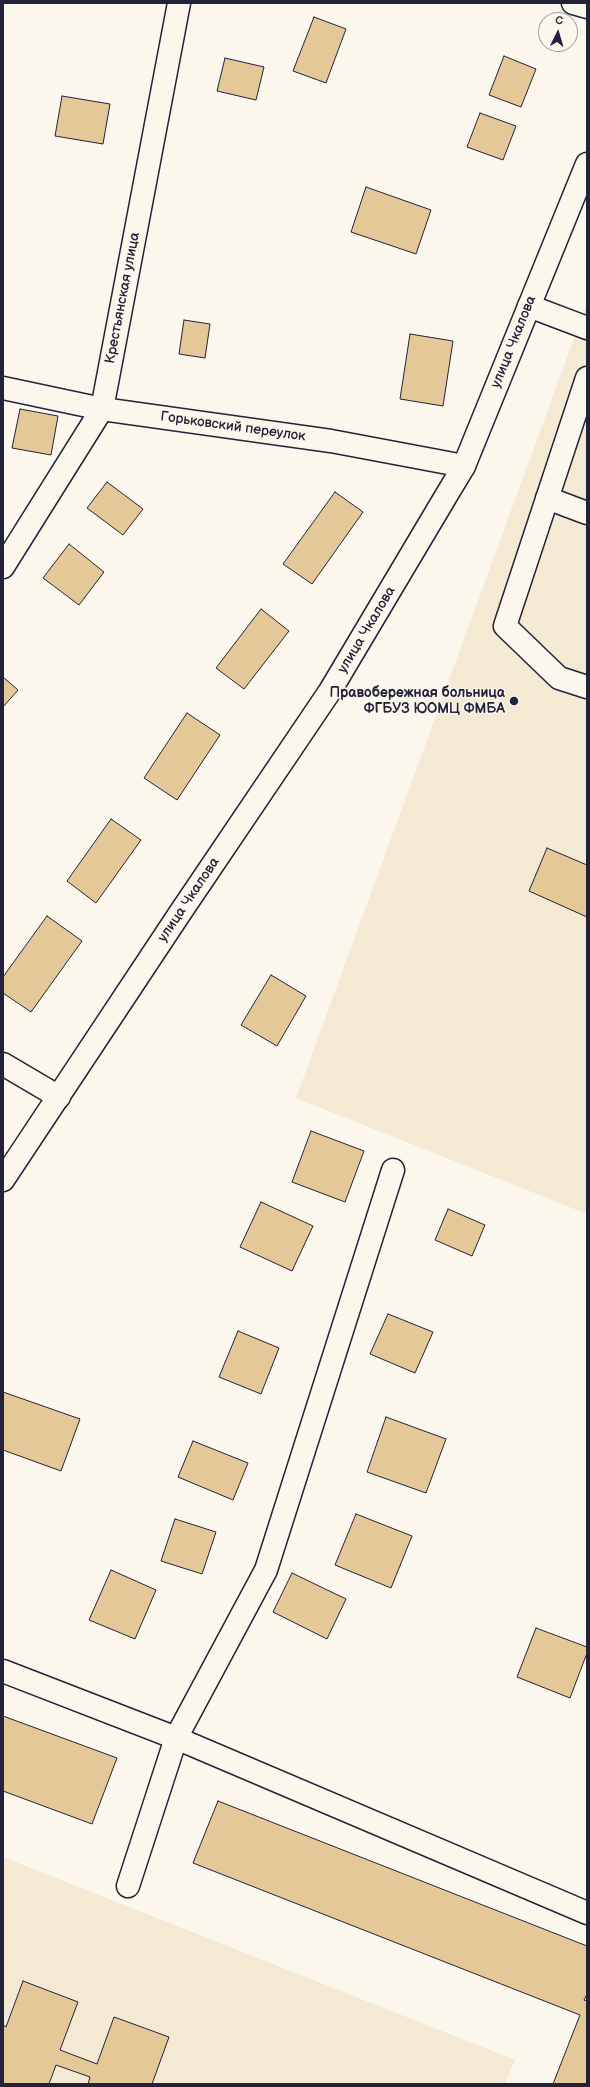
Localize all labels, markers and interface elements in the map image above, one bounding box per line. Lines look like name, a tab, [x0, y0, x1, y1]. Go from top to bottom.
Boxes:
north arrow	[538, 12, 578, 52]
text: С	[555, 14, 563, 27]
street label: Крестьянская улица	[102, 231, 144, 365]
street label: улица Чкалова	[488, 293, 540, 391]
street label: Горьковский переулок	[159, 408, 307, 446]
street label: улица Чкалова	[335, 584, 399, 676]
place label: Правобережная больница ФГБУЗ ЮОМЦ ФМБА	[329, 685, 505, 718]
marker: Правобережная больница ФГБУЗ ЮОМЦ ФМБА	[508, 695, 520, 707]
street label: улица Чкалова	[155, 855, 223, 945]

